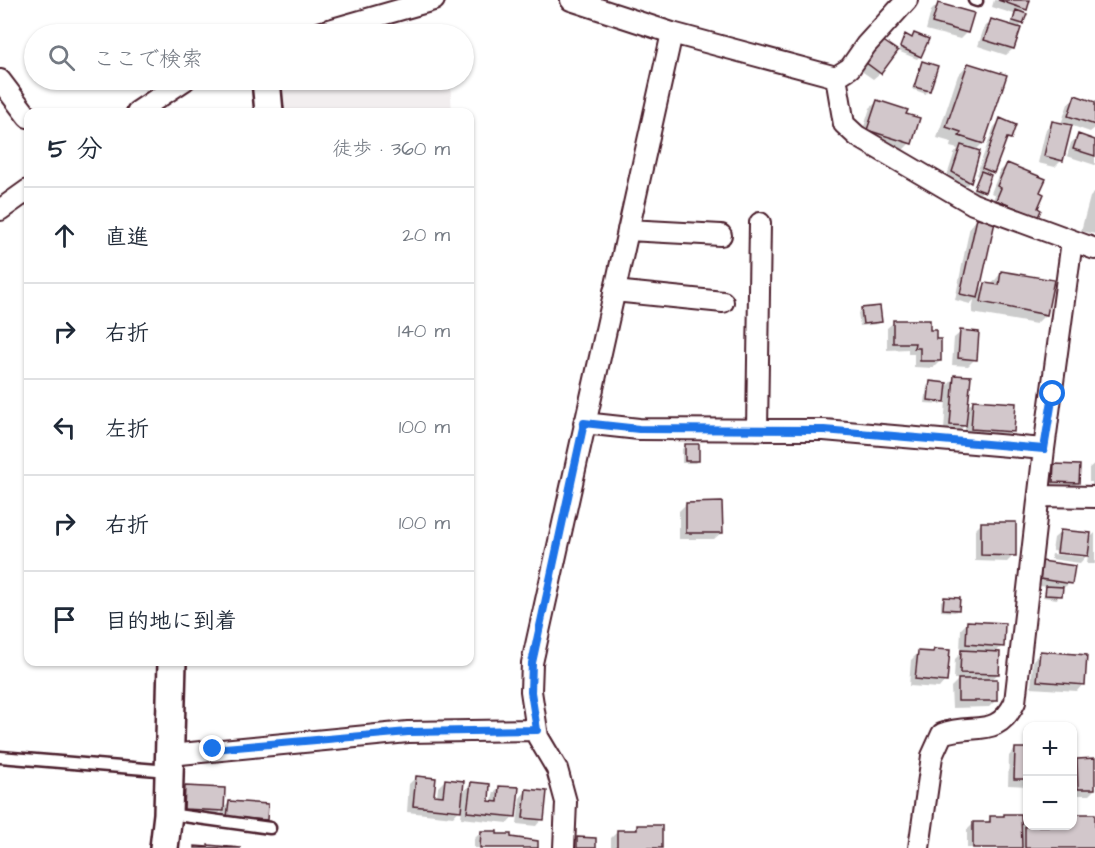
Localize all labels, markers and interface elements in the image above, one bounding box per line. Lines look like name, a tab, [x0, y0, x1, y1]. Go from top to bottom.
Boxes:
search box	[24, 24, 474, 90]
icon: search	[45, 41, 78, 74]
text: ここで検索	[93, 44, 203, 75]
text: 5 分	[48, 131, 103, 167]
text: 徒歩 · 360 m	[332, 135, 450, 163]
icon: ahead	[48, 219, 81, 252]
text: 20 m	[402, 221, 450, 249]
text: 直進	[105, 222, 149, 253]
icon: right	[48, 315, 81, 348]
text: 140 m	[398, 317, 450, 345]
text: 右折	[105, 318, 149, 349]
route start	[1039, 380, 1065, 406]
icon: left	[48, 411, 81, 444]
text: 100 m	[399, 413, 450, 441]
text: 左折	[105, 414, 149, 445]
icon: right	[48, 507, 81, 540]
text: 100 m	[399, 509, 450, 537]
text: 右折	[105, 510, 149, 541]
icon: arrive	[48, 603, 81, 636]
text: 目的地に到着	[105, 606, 237, 637]
map controls	[1023, 722, 1077, 830]
button: +	[1023, 722, 1077, 776]
route end	[199, 735, 225, 761]
button: −	[1023, 776, 1077, 830]

